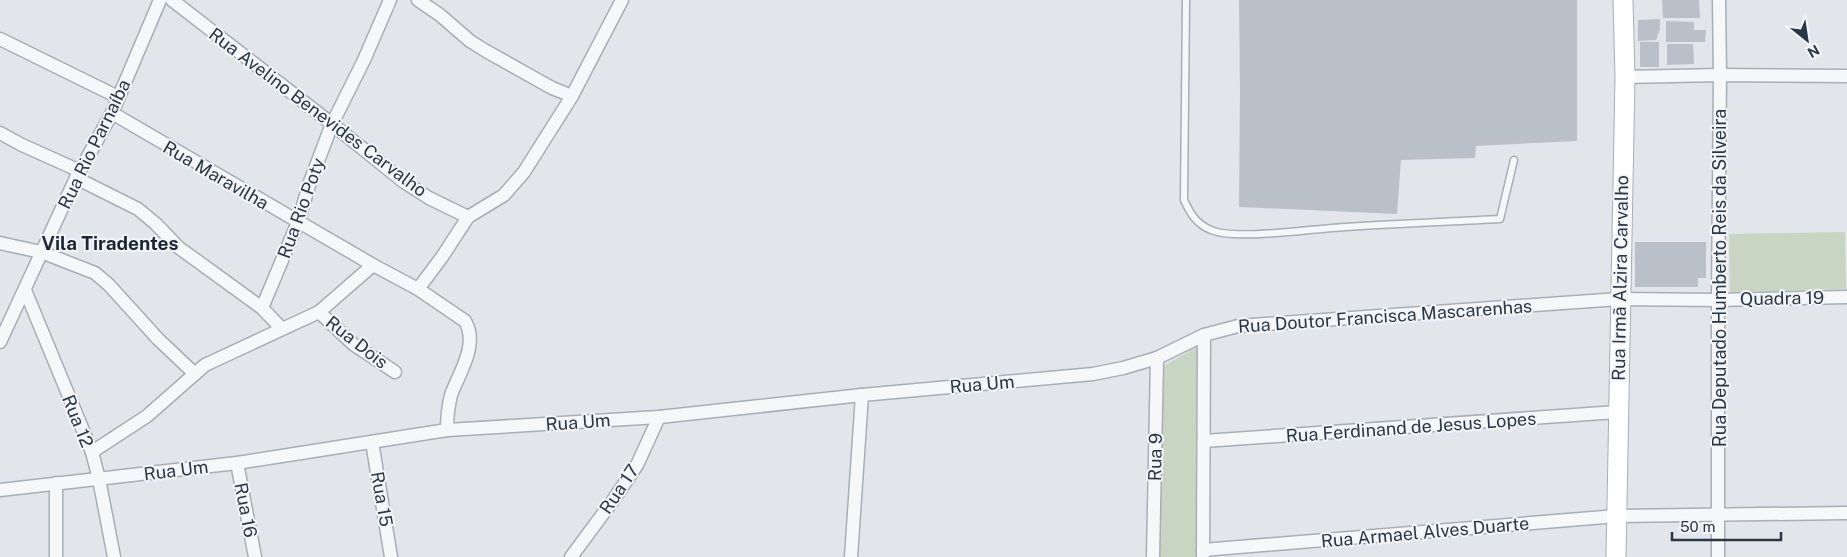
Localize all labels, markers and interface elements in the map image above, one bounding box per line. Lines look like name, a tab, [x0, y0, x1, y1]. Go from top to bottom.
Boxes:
north arrow	[1782, 15, 1832, 65]
street label: Rua Avelino Benevides Carvalho	[205, 23, 431, 201]
text: N	[1805, 42, 1822, 61]
street label: Rua Rio Parnaíba	[54, 76, 134, 212]
street label: Rua Deputado Humberto Reis da Silveira	[1709, 109, 1730, 447]
street label: Rua Maravilha	[160, 136, 272, 214]
street label: Rua Rio Poty	[273, 155, 329, 261]
street label: Rua Irmã Alzira Carvalho	[1608, 175, 1632, 381]
district label: Vila Tiradentes	[42, 232, 178, 254]
street label: Quadra 19	[1740, 287, 1824, 309]
street label: Rua Doutor Francisca Mascarenhas	[1237, 295, 1533, 337]
street label: Rua Dois	[322, 311, 392, 373]
street label: Rua Um	[949, 371, 1015, 397]
street label: Rua 12	[58, 392, 98, 450]
street label: Rua Ferdinand de Jesus Lopes	[1285, 408, 1537, 446]
street label: Rua Um	[545, 409, 611, 435]
street label: Rua 9	[1144, 433, 1166, 481]
street label: Rua Um	[142, 456, 210, 484]
street label: Rua 17	[595, 460, 643, 518]
street label: Rua 15	[367, 470, 397, 528]
street label: Rua 16	[230, 481, 262, 539]
scale bar	[1672, 510, 1781, 542]
street label: Rua Armael Alves Duarte	[1320, 512, 1530, 552]
text: 50 m	[1680, 518, 1715, 535]

